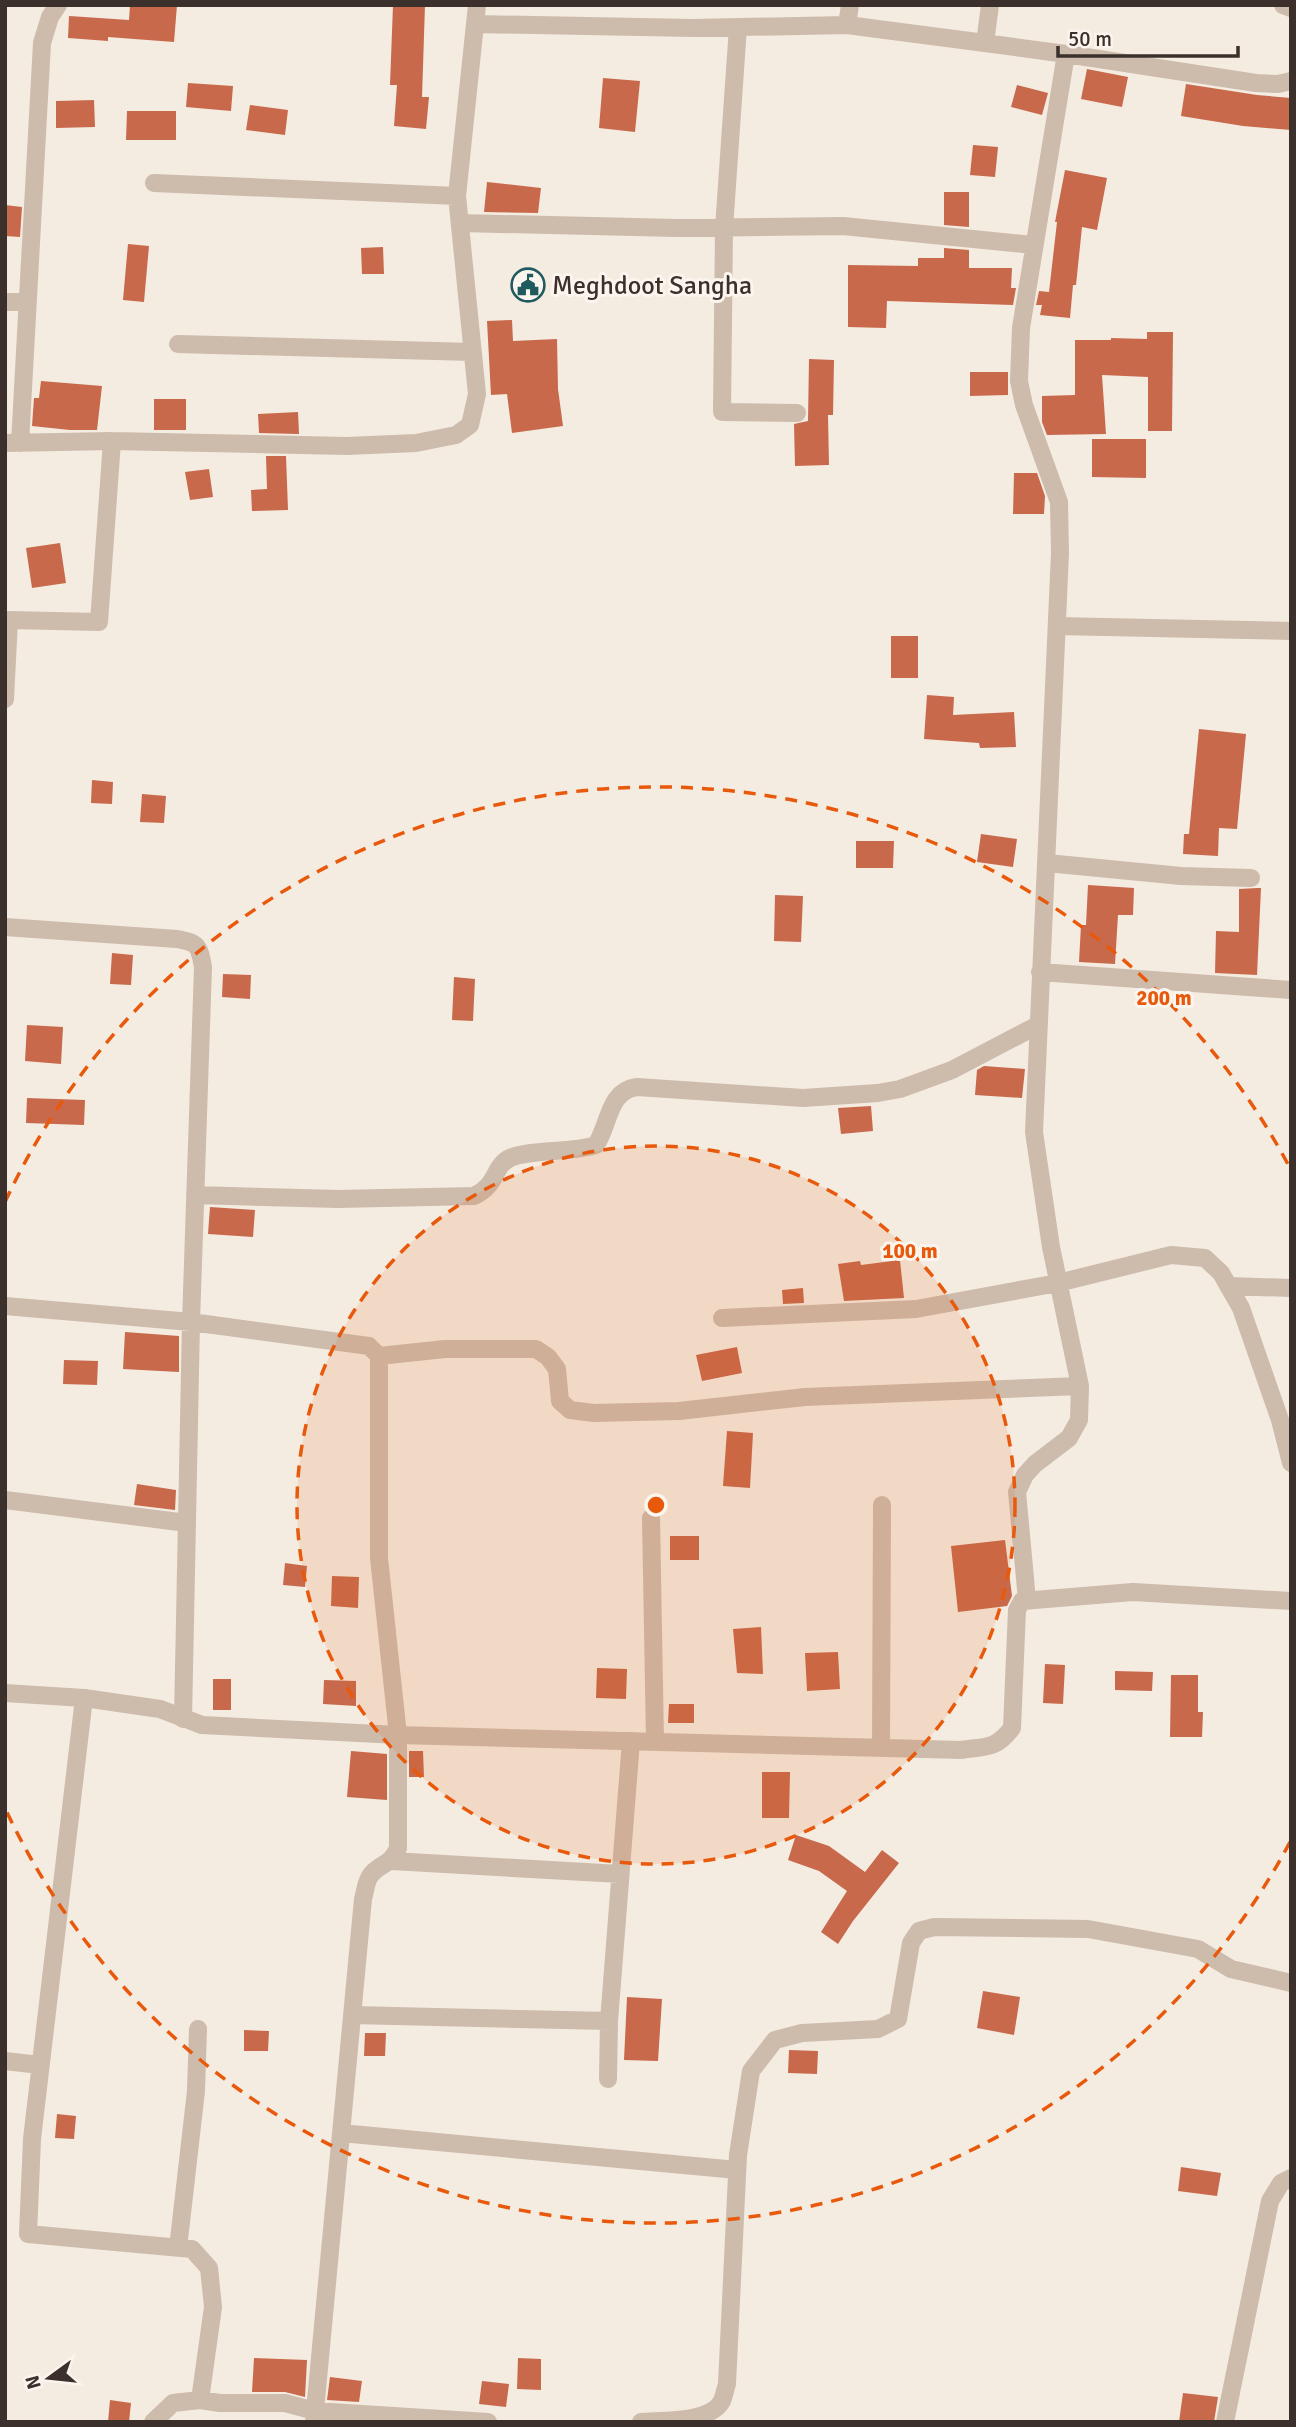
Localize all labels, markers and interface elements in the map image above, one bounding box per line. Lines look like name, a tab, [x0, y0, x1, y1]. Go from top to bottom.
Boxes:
scale bar	[1058, 14, 1238, 58]
text: 50 m	[1068, 26, 1112, 52]
public building icon: Meghdoot Sangha	[509, 266, 547, 304]
place label: Meghdoot Sangha	[552, 270, 752, 302]
text: 200 m	[1136, 985, 1192, 1011]
text: 100 m	[882, 1238, 938, 1264]
centre of rings	[644, 1493, 668, 1517]
north arrow	[14, 2343, 84, 2413]
text: N	[20, 2373, 47, 2392]

